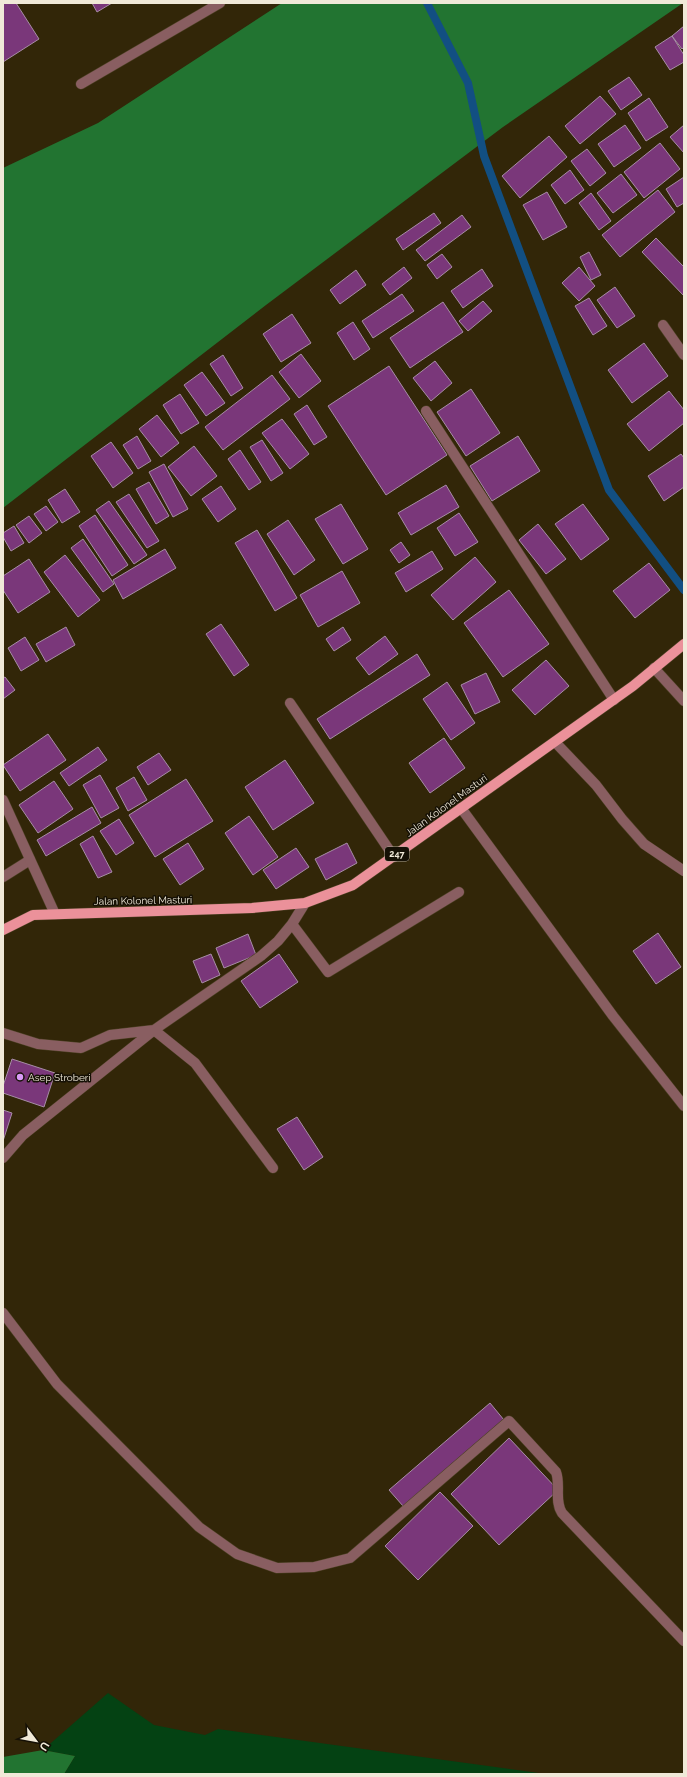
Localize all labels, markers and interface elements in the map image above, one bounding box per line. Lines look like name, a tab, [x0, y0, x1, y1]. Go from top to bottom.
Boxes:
street label: Jalan Kolonel Masturi	[403, 772, 489, 839]
road number: 247	[385, 847, 409, 861]
street label: Jalan Kolonel Masturi	[94, 894, 192, 907]
marker: Asep Stroberi	[15, 1072, 25, 1082]
place label: Asep Stroberi	[28, 1072, 90, 1083]
north arrow	[16, 1721, 56, 1761]
text: U	[36, 1739, 52, 1753]

